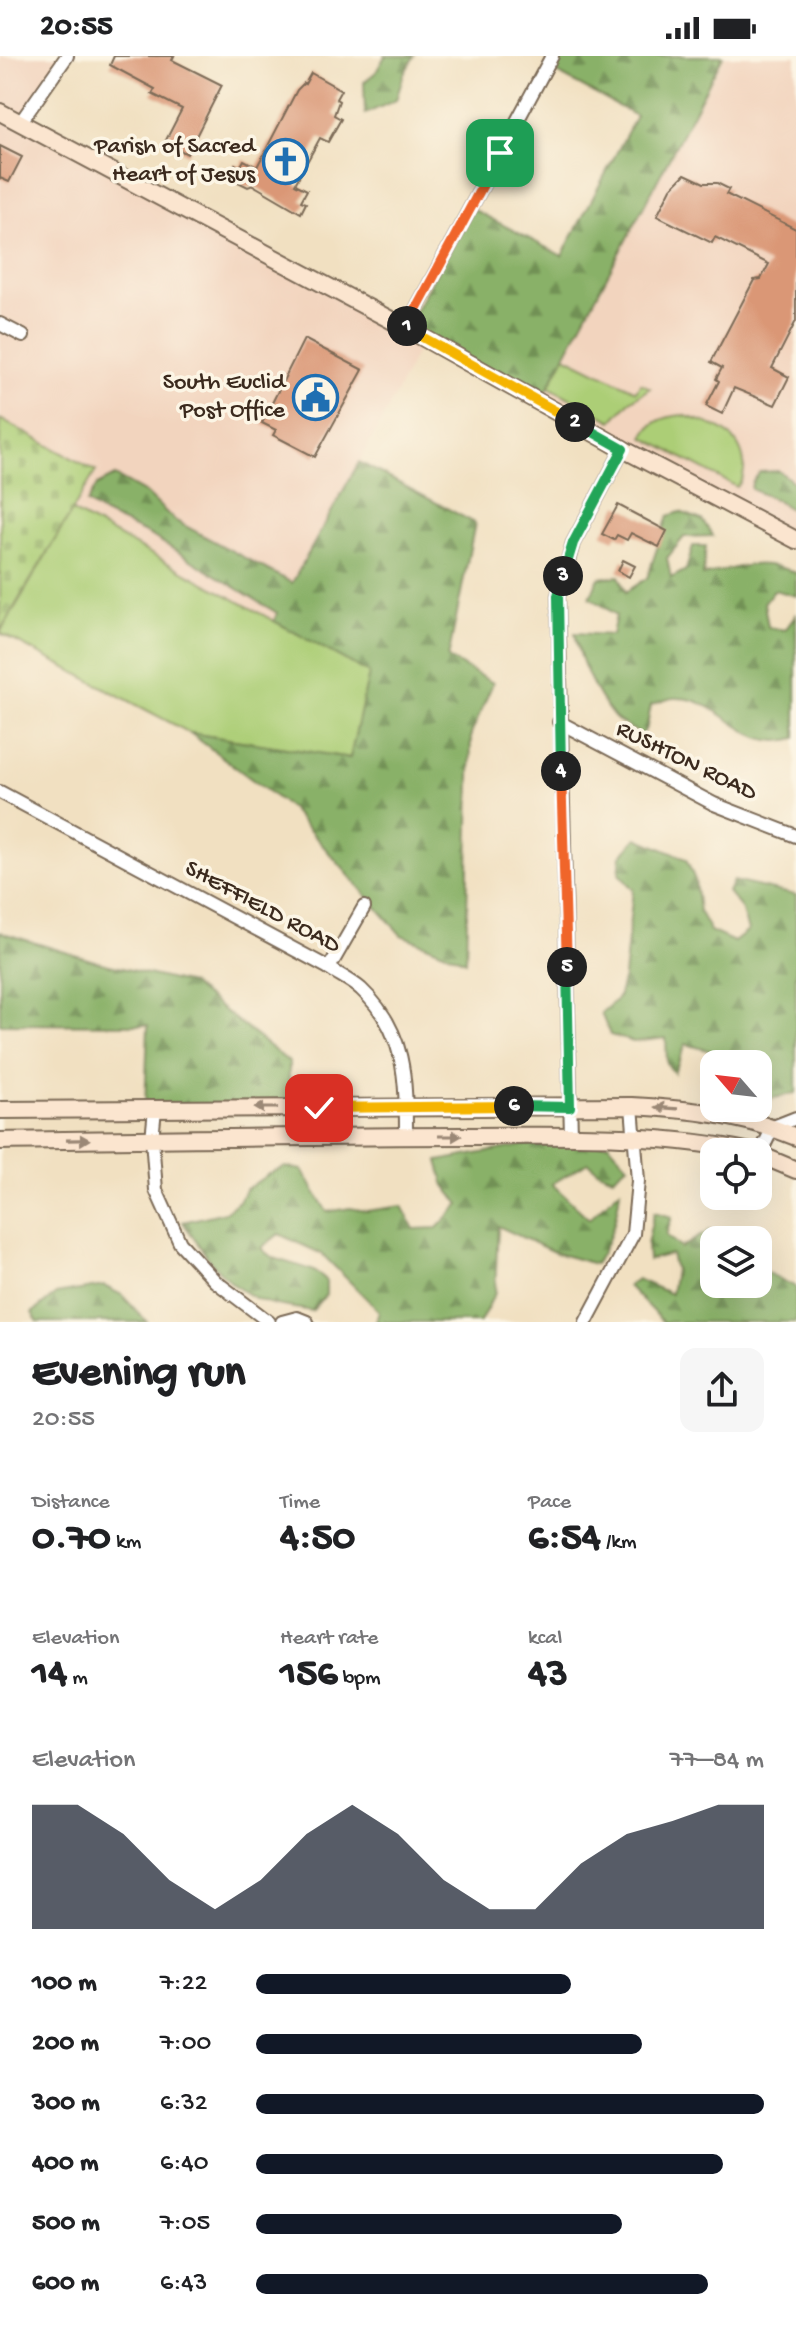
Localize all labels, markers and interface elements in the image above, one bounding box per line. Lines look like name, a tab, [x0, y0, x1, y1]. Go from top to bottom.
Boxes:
text: 20:55	[40, 11, 113, 46]
pin	[466, 119, 534, 187]
icon: arrive	[478, 131, 522, 175]
place label: Parish of Sacred Heart of Jesus	[93, 133, 257, 190]
church icon: Parish of Sacred Heart of Jesus	[262, 137, 310, 185]
pin: 1	[387, 306, 427, 346]
text: 1	[403, 313, 411, 339]
place label: South Euclid Post Office	[163, 369, 287, 426]
public building icon: South Euclid Post Office	[292, 373, 340, 421]
pin: 2	[555, 402, 595, 442]
text: 2	[570, 409, 580, 435]
pin: 3	[543, 556, 583, 596]
text: 3	[557, 563, 569, 589]
street label: RUSHTON ROAD	[611, 715, 761, 809]
pin: 4	[541, 751, 581, 791]
text: 4	[556, 758, 566, 784]
street label: SHEFFIELD ROAD	[179, 855, 345, 961]
pin: 5	[547, 947, 587, 987]
text: 5	[561, 954, 573, 980]
north arrow	[700, 1050, 772, 1122]
map controls	[700, 1050, 772, 1298]
pin	[285, 1074, 353, 1142]
icon: check	[297, 1086, 341, 1130]
pin: 6	[494, 1086, 534, 1126]
text: 6	[508, 1093, 520, 1119]
one-way arrow	[653, 1101, 678, 1114]
one-way arrow	[253, 1102, 278, 1114]
one-way arrow	[438, 1130, 463, 1142]
one-way arrow	[66, 1134, 91, 1146]
button: locate	[700, 1138, 772, 1210]
button: layers	[700, 1226, 772, 1298]
button: share	[680, 1348, 764, 1432]
text: Evening run	[32, 1349, 245, 1401]
text: 20:55	[32, 1405, 95, 1436]
text: Distance	[32, 1490, 110, 1516]
text: Time	[280, 1490, 320, 1516]
text: Pace	[528, 1490, 571, 1516]
text: 0.70	[32, 1516, 111, 1563]
text: 4:50	[280, 1516, 355, 1563]
text: 6:54	[528, 1516, 601, 1563]
text: km	[111, 1530, 141, 1556]
text: /km	[601, 1530, 637, 1556]
text: Elevation	[32, 1626, 119, 1652]
text: Heart rate	[280, 1626, 378, 1652]
text: kcal	[528, 1626, 562, 1652]
text: 14	[32, 1652, 67, 1699]
text: 156	[280, 1652, 337, 1699]
text: 43	[528, 1652, 568, 1699]
text: m	[67, 1666, 88, 1692]
text: bpm	[337, 1666, 381, 1692]
text: Elevation	[32, 1746, 135, 1777]
text: 77–84 m	[670, 1746, 764, 1777]
text: 100 m	[32, 1969, 97, 2000]
text: 7:22	[160, 1969, 207, 2000]
text: 200 m	[32, 2029, 99, 2060]
text: 7:00	[160, 2029, 211, 2060]
text: 300 m	[32, 2089, 100, 2120]
text: 6:32	[160, 2089, 208, 2120]
text: 400 m	[32, 2149, 98, 2180]
text: 6:40	[160, 2149, 208, 2180]
text: 500 m	[32, 2209, 100, 2240]
text: 7:05	[160, 2209, 210, 2240]
text: 600 m	[32, 2269, 99, 2300]
text: 6:43	[160, 2269, 207, 2300]

